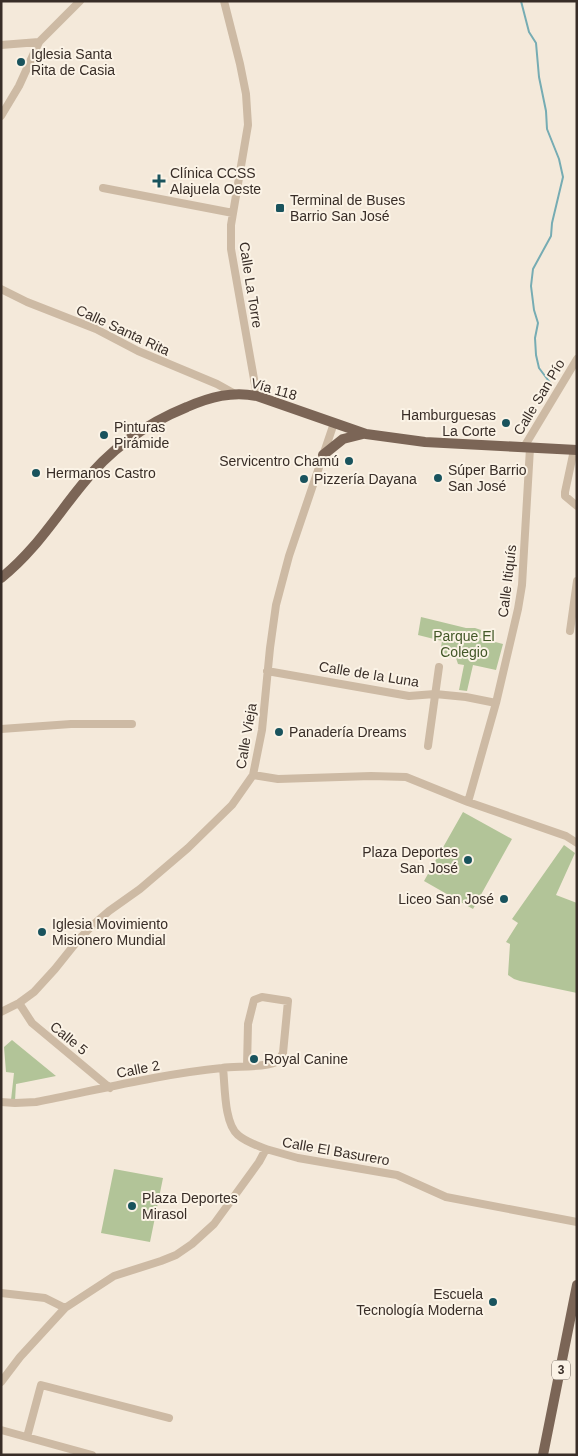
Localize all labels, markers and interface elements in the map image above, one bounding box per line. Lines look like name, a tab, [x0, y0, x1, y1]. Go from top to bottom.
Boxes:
place label: Iglesia Santa Rita de Casia	[31, 46, 115, 78]
marker: Iglesia Santa Rita de Casia	[15, 56, 27, 68]
place label: Clínica CCSS Alajuela Oeste	[170, 165, 261, 197]
marker: Clínica CCSS Alajuela Oeste	[152, 174, 166, 188]
place label: Terminal de Buses Barrio San José	[290, 192, 405, 224]
marker: Terminal de Buses Barrio San José	[274, 202, 286, 214]
street label: Calle La Torre	[236, 241, 266, 329]
street label: Calle Santa Rita	[74, 301, 172, 359]
street label: Calle San Pío	[510, 356, 568, 438]
street label: Vía 118	[249, 375, 299, 403]
place label: Hamburguesas La Corte	[401, 407, 496, 439]
marker: Hamburguesas La Corte	[500, 417, 512, 429]
place label: Pinturas Pirámide	[114, 419, 169, 451]
marker: Pinturas Pirámide	[98, 429, 110, 441]
place label: Servicentro Chamú	[219, 453, 339, 469]
marker: Servicentro Chamú	[343, 455, 355, 467]
place label: Súper Barrio San José	[448, 462, 527, 494]
place label: Hermanos Castro	[46, 465, 156, 481]
marker: Hermanos Castro	[30, 467, 42, 479]
place label: Pizzería Dayana	[314, 471, 417, 487]
marker: Súper Barrio San José	[432, 472, 444, 484]
marker: Pizzería Dayana	[298, 473, 310, 485]
street label: Calle Itiquís	[495, 544, 519, 618]
park label: Parque El Colegio	[433, 628, 495, 660]
street label: Calle de la Luna	[318, 658, 420, 690]
street label: Calle Vieja	[232, 702, 260, 770]
place label: Panadería Dreams	[289, 724, 407, 740]
marker: Panadería Dreams	[273, 726, 285, 738]
place label: Plaza Deportes San José	[362, 844, 458, 876]
marker: Plaza Deportes San José	[462, 854, 474, 866]
place label: Liceo San José	[398, 891, 494, 907]
marker: Liceo San José	[498, 893, 510, 905]
place label: Iglesia Movimiento Misionero Mundial	[52, 916, 168, 948]
marker: Iglesia Movimiento Misionero Mundial	[36, 926, 48, 938]
street label: Calle 5	[47, 1018, 91, 1058]
place label: Royal Canine	[264, 1051, 348, 1067]
marker: Royal Canine	[248, 1053, 260, 1065]
street label: Calle 2	[115, 1057, 161, 1081]
street label: Calle El Basurero	[281, 1134, 391, 1168]
place label: Plaza Deportes Mirasol	[142, 1190, 238, 1222]
marker: Plaza Deportes Mirasol	[126, 1200, 138, 1212]
place label: Escuela Tecnología Moderna	[356, 1286, 483, 1318]
marker: Escuela Tecnología Moderna	[487, 1296, 499, 1308]
road number: 3	[552, 1360, 570, 1380]

